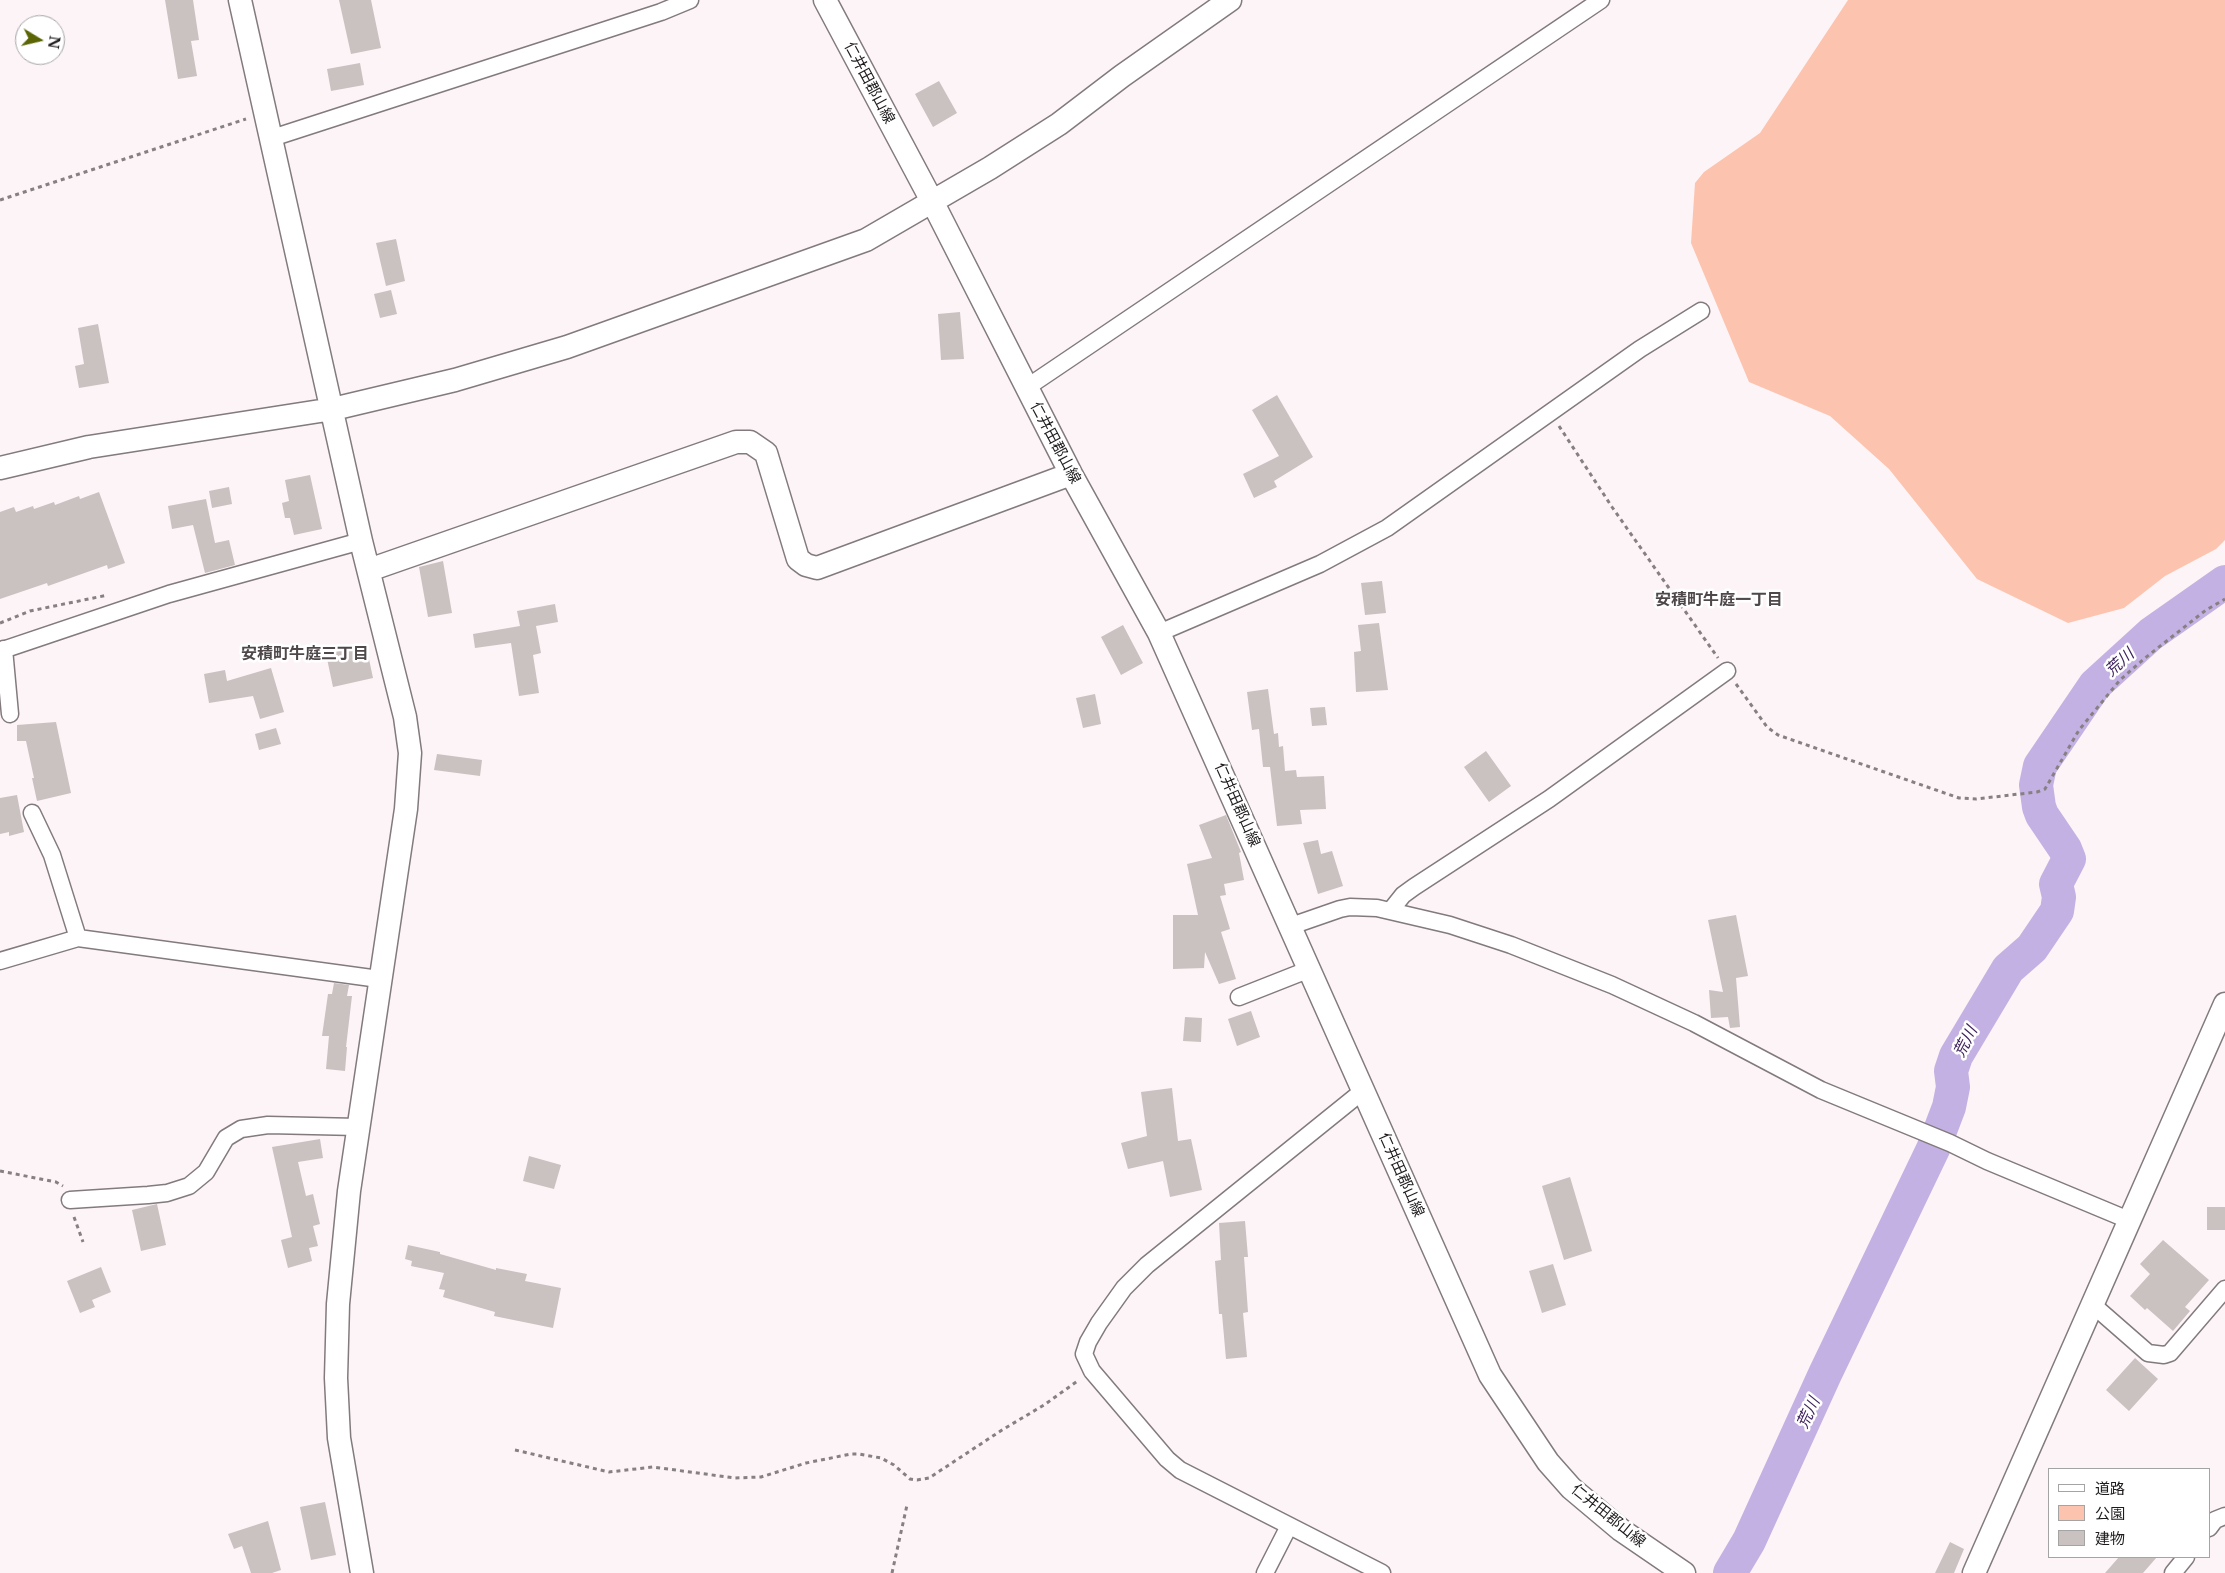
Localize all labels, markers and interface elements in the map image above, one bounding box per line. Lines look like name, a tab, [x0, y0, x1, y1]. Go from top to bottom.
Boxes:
north arrow	[15, 15, 65, 65]
text: N	[44, 34, 64, 50]
street label: 仁井田郡山線	[840, 39, 898, 127]
street label: 仁井田郡山線	[1026, 399, 1084, 487]
district label: 安積町牛庭一丁目	[1655, 590, 1783, 610]
district label: 安積町牛庭三丁目	[241, 644, 369, 664]
water label: 荒川	[2102, 645, 2138, 681]
street label: 仁井田郡山線	[1210, 760, 1264, 850]
water label: 荒川	[1950, 1023, 1982, 1061]
street label: 仁井田郡山線	[1374, 1130, 1428, 1220]
water label: 荒川	[1794, 1394, 1824, 1432]
legend	[2048, 1468, 2210, 1558]
text: 道路	[2095, 1479, 2125, 1498]
street label: 仁井田郡山線	[1567, 1481, 1649, 1551]
text: 公園	[2095, 1504, 2125, 1523]
text: 建物	[2095, 1529, 2125, 1548]

